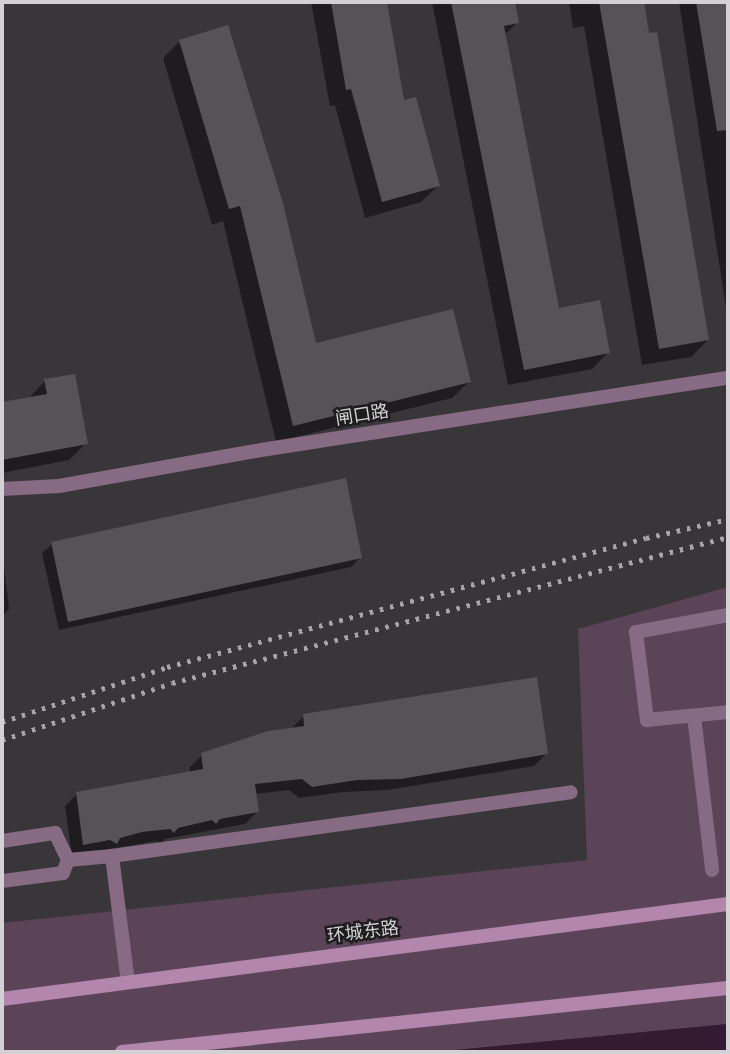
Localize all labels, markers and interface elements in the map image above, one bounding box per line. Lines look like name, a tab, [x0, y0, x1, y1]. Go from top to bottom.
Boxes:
street label: 闸口路	[334, 400, 390, 430]
street label: 环城东路	[326, 917, 400, 947]

